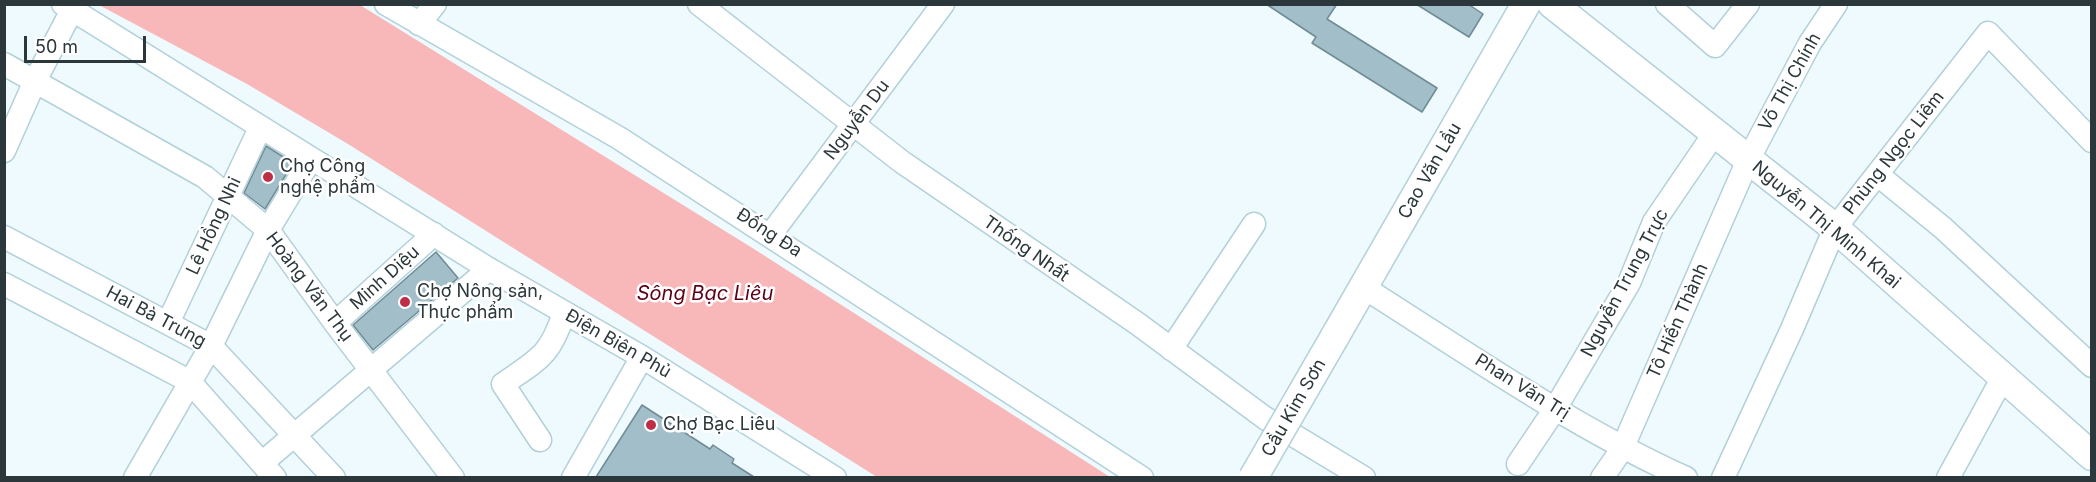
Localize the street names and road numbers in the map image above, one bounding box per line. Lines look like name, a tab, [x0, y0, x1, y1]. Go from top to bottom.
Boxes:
street label: Võ Thị Chính	[1754, 29, 1826, 135]
street label: Nguyễn Du	[820, 76, 894, 164]
street label: Phùng Ngọc Liêm	[1839, 87, 1949, 219]
street label: Cao Văn Lầu	[1394, 119, 1466, 223]
street label: Nguyễn Thị Minh Khai	[1747, 157, 1905, 293]
street label: Lê Hồng Nhi	[182, 174, 246, 278]
street label: Đống Đa	[732, 204, 806, 262]
street label: Nguyễn Trung Trực	[1577, 205, 1673, 361]
street label: Thống Nhất	[979, 211, 1073, 287]
street label: Hoàng Văn Thụ	[261, 228, 357, 346]
street label: Minh Diệu	[346, 241, 424, 315]
street label: Tô Hiến Thành	[1643, 260, 1713, 382]
street label: Hai Bà Trưng	[102, 282, 210, 352]
street label: Điện Biên Phủ	[561, 305, 675, 383]
street label: Phan Văn Trị	[1471, 349, 1573, 425]
street label: Cầu Kim Sơn	[1257, 355, 1331, 461]

